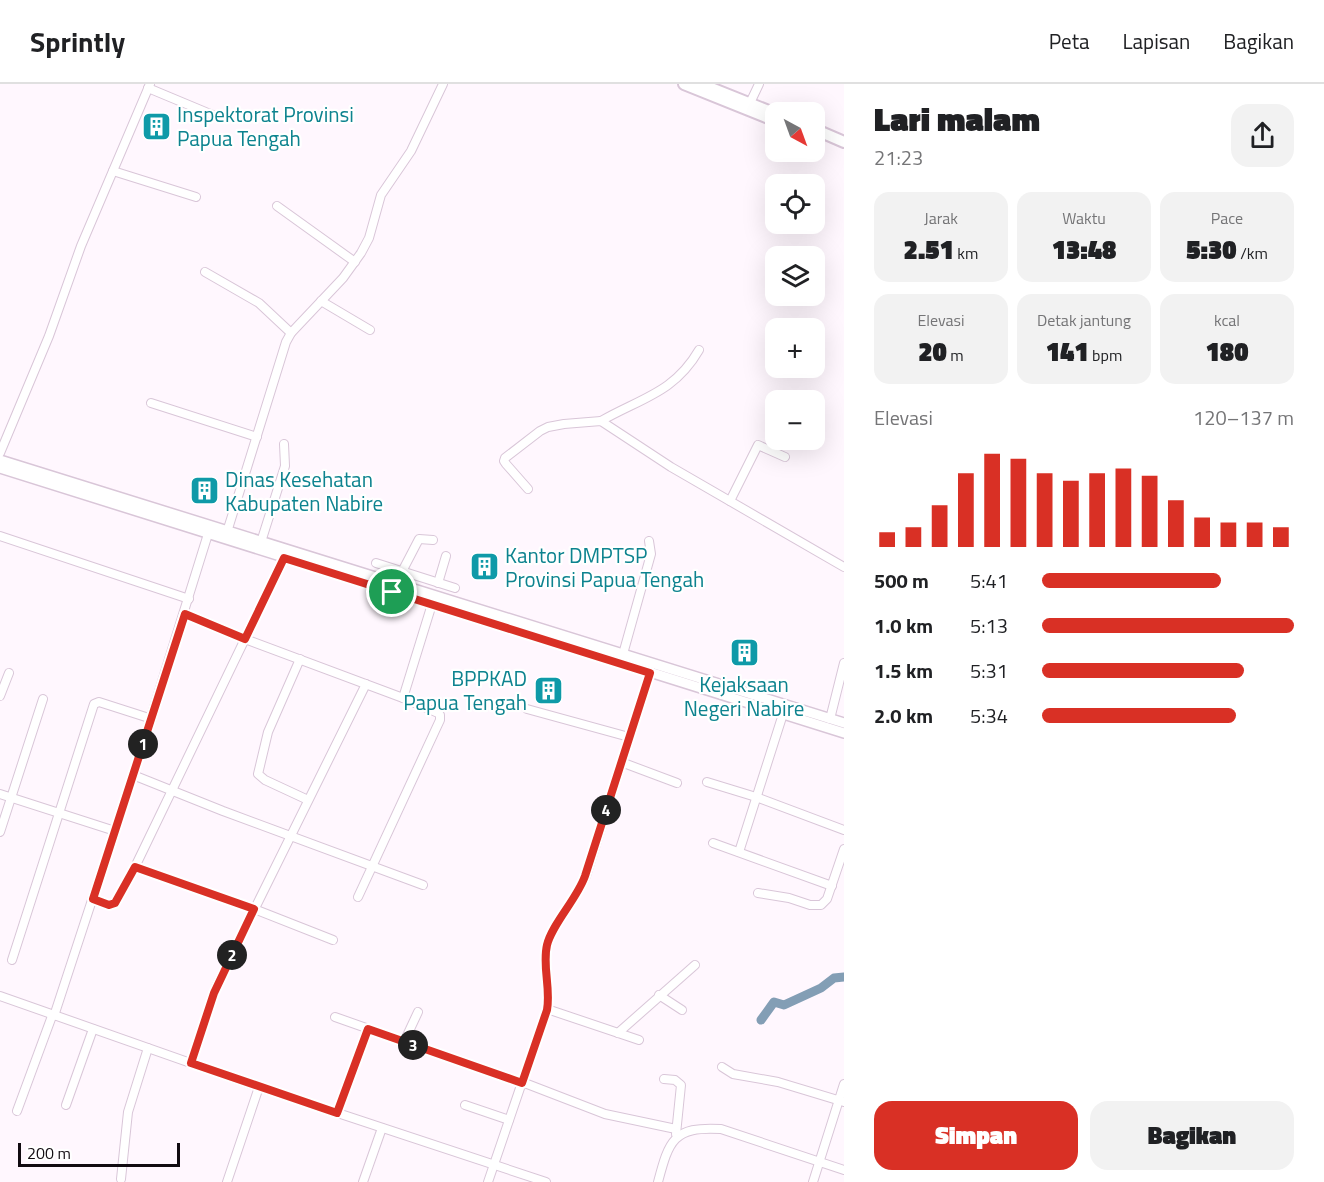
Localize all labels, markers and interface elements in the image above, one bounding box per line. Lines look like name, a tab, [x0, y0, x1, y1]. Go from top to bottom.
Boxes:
text: Sprintly	[30, 20, 125, 63]
text: Peta	[1049, 25, 1090, 57]
text: Lapisan	[1123, 25, 1190, 57]
text: Bagikan	[1223, 25, 1294, 57]
text: Lari malam	[874, 94, 1040, 144]
place label: Inspektorat Provinsi Papua Tengah	[177, 98, 354, 154]
north arrow	[765, 102, 825, 162]
map controls	[765, 102, 825, 450]
button: share	[1231, 104, 1294, 167]
building icon: Inspektorat Provinsi Papua Tengah	[140, 110, 172, 142]
text: 21:23	[874, 142, 923, 173]
button: locate	[765, 174, 825, 234]
text: Jarak	[924, 206, 958, 230]
text: Waktu	[1062, 206, 1106, 230]
text: Pace	[1211, 206, 1243, 230]
text: 2.51	[904, 230, 954, 269]
text: 13:48	[1052, 230, 1116, 269]
text: 5:30	[1186, 230, 1237, 269]
text: km	[954, 241, 978, 265]
text: /km	[1237, 241, 1268, 265]
button: layers	[765, 246, 825, 306]
text: Elevasi	[917, 308, 965, 332]
text: Detak jantung	[1037, 308, 1131, 332]
text: kcal	[1214, 308, 1240, 332]
button: +	[765, 318, 825, 378]
text: 20	[918, 332, 947, 371]
text: 141	[1046, 332, 1089, 371]
text: 180	[1206, 332, 1248, 371]
text: m	[947, 343, 964, 367]
text: bpm	[1089, 343, 1122, 367]
button: −	[765, 390, 825, 450]
text: Elevasi	[874, 402, 933, 433]
text: 120–137 m	[1193, 402, 1294, 433]
place label: Dinas Kesehatan Kabupaten Nabire	[225, 463, 383, 519]
building icon: Dinas Kesehatan Kabupaten Nabire	[188, 475, 220, 507]
place label: Kantor DMPTSP Provinsi Papua Tengah	[505, 539, 704, 595]
building icon: Kantor DMPTSP Provinsi Papua Tengah	[468, 551, 500, 583]
text: 500 m	[874, 565, 929, 596]
text: 5:41	[970, 565, 1008, 596]
pin	[366, 566, 417, 617]
icon: arrive	[375, 575, 408, 608]
text: 1.0 km	[874, 610, 933, 641]
text: 5:13	[970, 610, 1008, 641]
building icon: Kejaksaan Negeri Nabire	[728, 637, 760, 669]
text: 1.5 km	[874, 655, 933, 686]
text: 5:31	[970, 655, 1008, 686]
place label: BPPKAD Papua Tengah	[403, 662, 527, 718]
place label: Kejaksaan Negeri Nabire	[684, 668, 804, 724]
building icon: BPPKAD Papua Tengah	[532, 674, 564, 706]
text: 2.0 km	[874, 700, 933, 731]
text: 5:34	[970, 700, 1008, 731]
pin: 1	[128, 729, 158, 759]
text: 1	[139, 732, 147, 756]
pin: 4	[591, 795, 621, 825]
text: 4	[602, 798, 610, 822]
pin: 2	[217, 940, 247, 970]
text: 2	[228, 943, 236, 967]
pin: 3	[398, 1030, 428, 1060]
text: 3	[409, 1033, 417, 1057]
button: Simpan	[874, 1101, 1078, 1170]
button: Bagikan	[1090, 1101, 1294, 1170]
scale bar	[18, 1140, 180, 1168]
text: 200 m	[27, 1141, 71, 1165]

